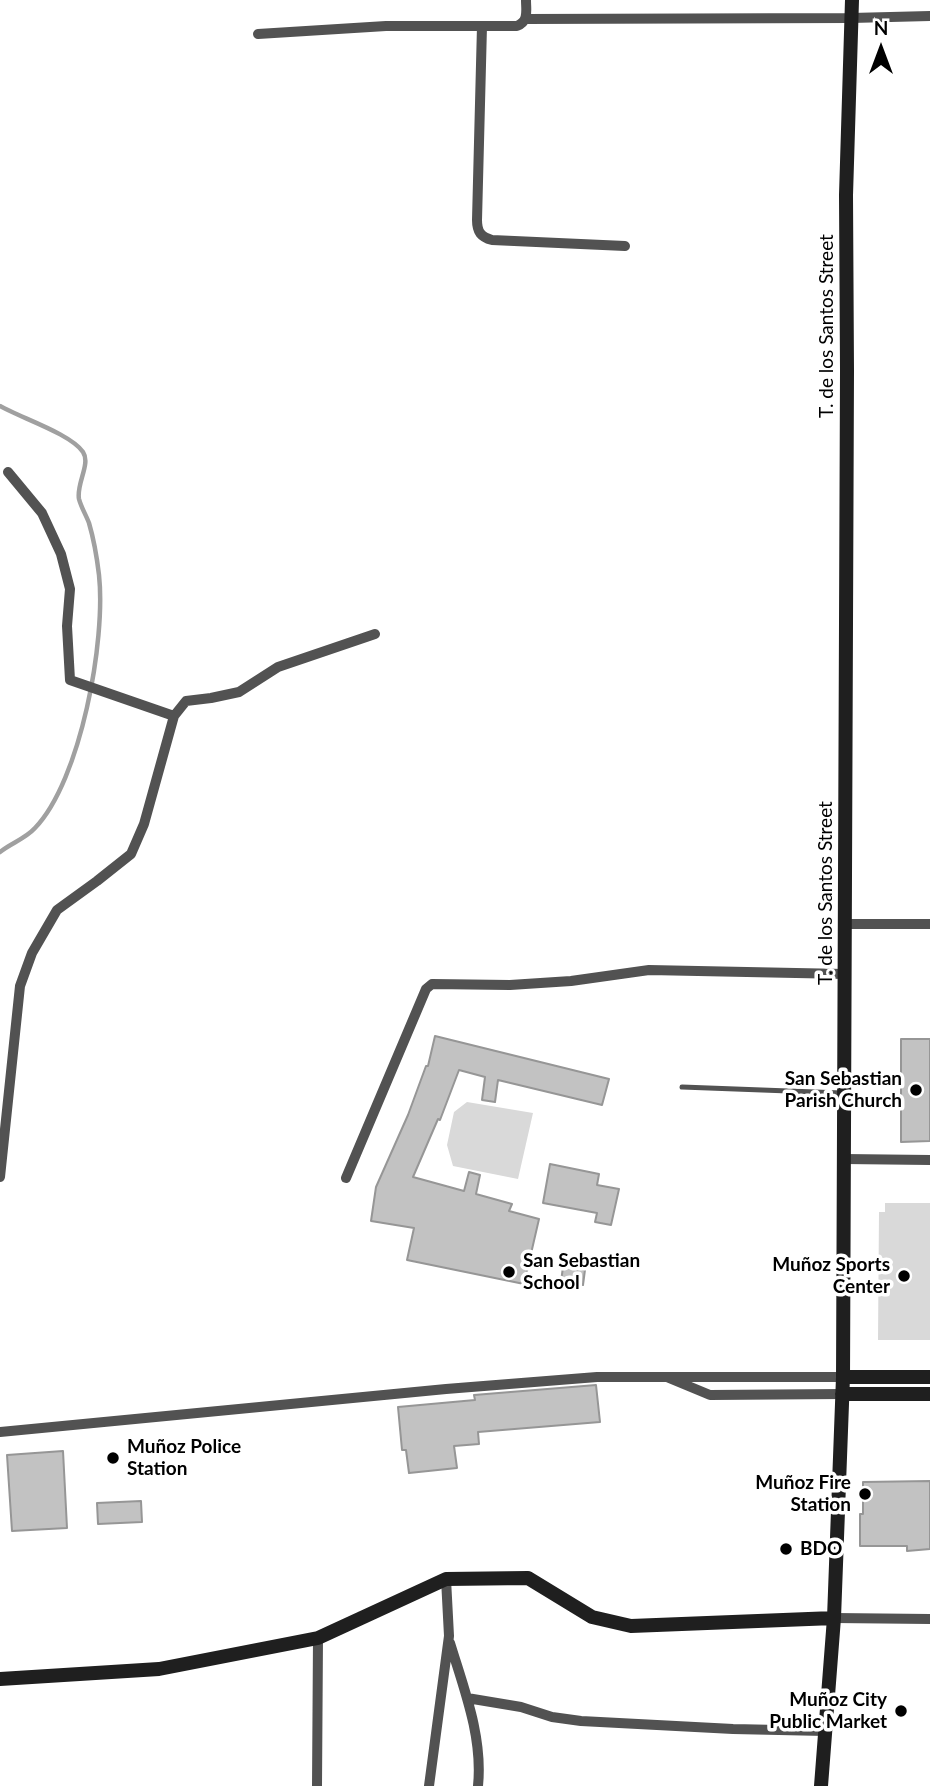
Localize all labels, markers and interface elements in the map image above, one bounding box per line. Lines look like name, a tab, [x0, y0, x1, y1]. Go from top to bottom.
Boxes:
north arrow	[846, 14, 916, 84]
text: N	[874, 16, 888, 39]
street label: T. de los Santos Street	[816, 234, 838, 418]
street label: T. de los Santos Street	[815, 801, 837, 985]
place label: San Sebastian Parish Church	[785, 1068, 902, 1112]
marker: San Sebastian Parish Church	[908, 1082, 924, 1098]
place label: San Sebastian School	[523, 1250, 640, 1294]
place label: Muñoz Sports Center	[772, 1254, 890, 1298]
marker: San Sebastian School	[501, 1264, 517, 1280]
marker: Muñoz Sports Center	[896, 1268, 912, 1284]
place label: Muñoz Police Station	[127, 1436, 241, 1480]
marker: Muñoz Police Station	[105, 1450, 121, 1466]
place label: Muñoz Fire Station	[755, 1472, 851, 1516]
marker: Muñoz Fire Station	[857, 1486, 873, 1502]
place label: BDO	[800, 1538, 842, 1560]
marker: BDO	[778, 1541, 794, 1557]
place label: Muñoz City Public Market	[769, 1689, 887, 1733]
marker: Muñoz City Public Market	[893, 1703, 909, 1719]

